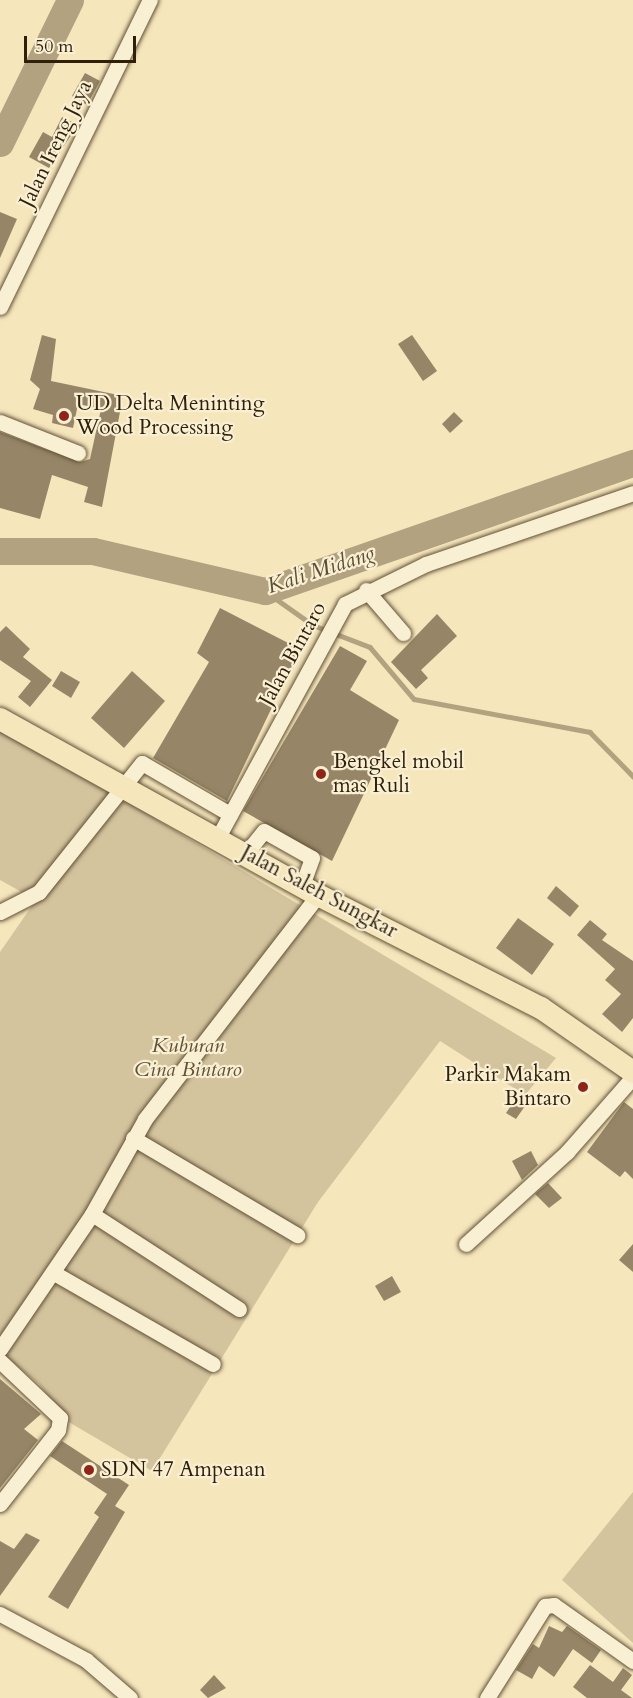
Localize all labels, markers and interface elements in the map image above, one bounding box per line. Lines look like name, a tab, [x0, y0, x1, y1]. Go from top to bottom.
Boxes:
scale bar	[27, 24, 140, 62]
text: 50 m	[35, 34, 74, 59]
street label: Jalan Ireng Jaya	[14, 76, 98, 212]
place label: UD Delta Meninting Wood Processing	[76, 391, 264, 441]
marker: UD Delta Meninting Wood Processing	[57, 409, 71, 423]
water label: Kali Midang	[264, 540, 378, 600]
street label: Jalan Bintaro	[254, 598, 332, 710]
place label: Bengkel mobil mas Ruli	[333, 749, 464, 799]
marker: Bengkel mobil mas Ruli	[314, 767, 328, 781]
street label: Jalan Saleh Sungkar	[236, 840, 402, 944]
park label: Kuburan Cina Bintaro	[134, 1033, 242, 1083]
place label: Parkir Makam Bintaro	[444, 1062, 571, 1112]
marker: Parkir Makam Bintaro	[576, 1080, 590, 1094]
place label: SDN 47 Ampenan	[101, 1457, 266, 1483]
marker: SDN 47 Ampenan	[82, 1463, 96, 1477]

